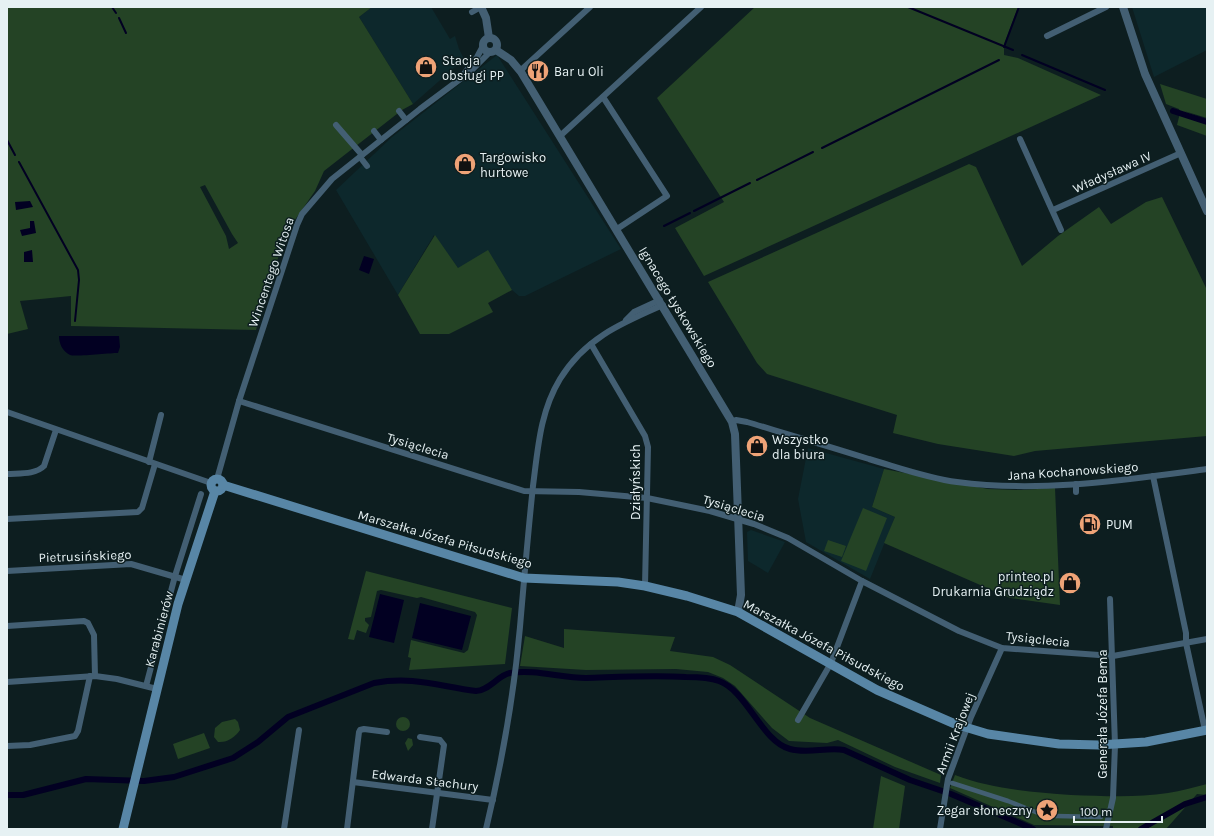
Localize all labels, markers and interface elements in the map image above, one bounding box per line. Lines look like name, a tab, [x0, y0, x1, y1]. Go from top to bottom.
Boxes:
place label: Stacja obsługi PP	[442, 53, 504, 83]
shop icon: Stacja obsługi PP	[413, 54, 439, 80]
restaurant icon: Bar u Oli	[525, 58, 551, 84]
place label: Bar u Oli	[554, 64, 604, 79]
street label: Władysława IV	[1070, 148, 1154, 196]
place label: Targowisko hurtowe	[480, 150, 546, 180]
shop icon: Targowisko hurtowe	[452, 151, 478, 177]
street label: Wincentego Witosa	[245, 215, 297, 329]
street label: Ignacego Łyskowskiego	[636, 244, 720, 370]
street label: Tysiąclecia	[385, 429, 451, 463]
place label: Wszystko dla biura	[772, 432, 828, 462]
shop icon: Wszystko dla biura	[744, 433, 770, 459]
street label: Działyńskich	[628, 444, 643, 520]
street label: Jana Kochanowskiego	[1007, 459, 1139, 483]
street label: Tysiąclecia	[701, 491, 767, 525]
street label: Marszałka Józefa Piłsudskiego	[356, 507, 534, 571]
fuel station icon: PUM	[1077, 511, 1103, 537]
place label: PUM	[1106, 517, 1133, 532]
street label: Pietrusińskiego	[38, 547, 132, 565]
place label: printeo.pl Drukarnia Grudziądz	[932, 569, 1054, 599]
shop icon: printeo.pl Drukarnia Grudziądz	[1057, 570, 1083, 596]
street label: Karabinierów	[142, 589, 177, 669]
street label: Marszałka Józefa Piłsudskiego	[741, 596, 907, 694]
street label: Tysiąclecia	[1005, 628, 1071, 650]
street label: Generała Józefa Bema	[1095, 649, 1110, 779]
street label: Armii Krajowej	[933, 690, 977, 776]
street label: Edwarda Stachury	[371, 766, 479, 794]
place icon: Zegar słoneczny	[1034, 797, 1060, 823]
scale bar	[1074, 798, 1162, 824]
place label: Zegar słoneczny	[936, 803, 1032, 818]
text: 100 m	[1080, 805, 1112, 819]

